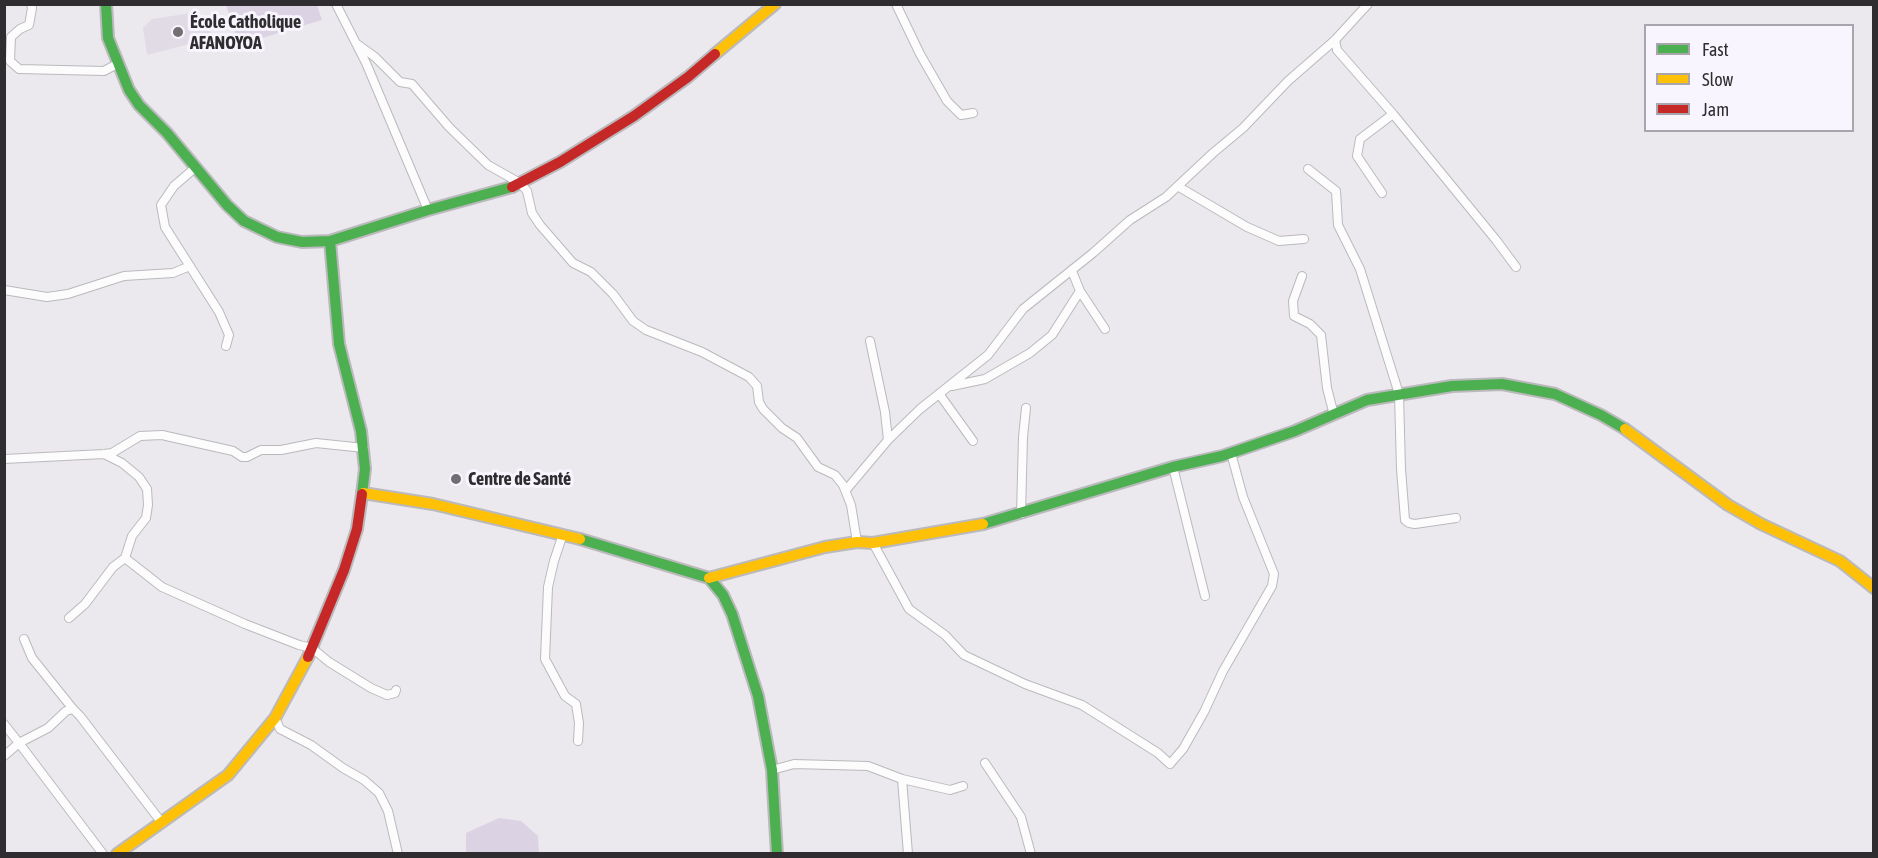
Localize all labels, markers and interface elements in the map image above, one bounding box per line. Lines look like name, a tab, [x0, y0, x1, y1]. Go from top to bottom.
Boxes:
place label: École Catholique AFANOYOA	[190, 11, 301, 54]
legend	[1644, 24, 1854, 132]
marker: École Catholique AFANOYOA	[171, 25, 185, 39]
text: Fast	[1702, 39, 1729, 60]
text: Slow	[1702, 69, 1733, 90]
text: Jam	[1702, 99, 1729, 120]
place label: Centre de Santé	[468, 468, 571, 490]
marker: Centre de Santé	[449, 472, 463, 486]

